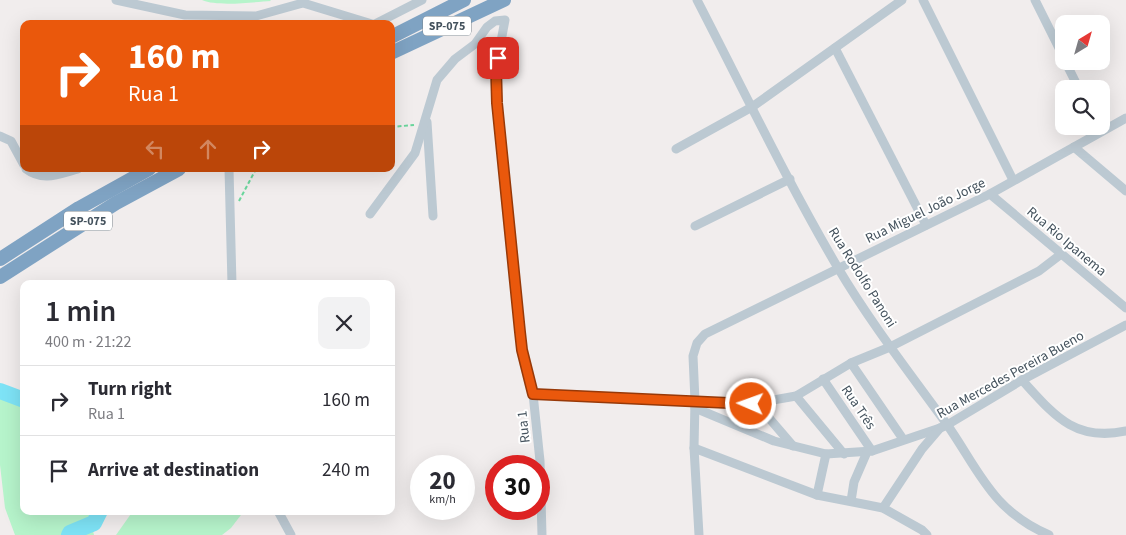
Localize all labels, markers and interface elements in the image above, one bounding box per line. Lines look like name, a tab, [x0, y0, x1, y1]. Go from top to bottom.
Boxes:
north arrow	[1055, 15, 1110, 70]
map controls	[1055, 15, 1110, 135]
road number: SP-075	[423, 16, 471, 36]
text: 160 m	[128, 32, 220, 82]
pin	[477, 37, 519, 79]
icon: right	[45, 40, 110, 105]
icon: arrive	[484, 44, 512, 72]
text: Rua 1	[128, 78, 179, 110]
button: search	[1055, 80, 1110, 135]
icon: left	[141, 135, 169, 163]
icon: ahead	[194, 135, 222, 163]
icon: right	[247, 135, 275, 163]
street label: Rua Miguel João Jorge	[862, 173, 989, 249]
street label: Rua Rio Ipanema	[1022, 202, 1111, 281]
road number: SP-075	[64, 212, 112, 230]
street label: Rua Rodolfo Panoni	[823, 224, 901, 332]
text: 1 min	[45, 290, 116, 333]
button: close	[318, 297, 370, 349]
street label: Rua Mercedes Pereira Bueno	[933, 326, 1088, 424]
text: 400 m · 21:22	[45, 331, 132, 353]
text: Turn right	[88, 376, 172, 403]
position arrow	[724, 377, 776, 429]
street label: Rua Três	[836, 381, 880, 434]
icon: right	[45, 387, 73, 415]
text: 160 m	[322, 387, 370, 414]
text: Rua 1	[88, 403, 125, 425]
street label: Rua 1	[512, 410, 536, 444]
speed limit sign: 30	[485, 455, 550, 520]
icon: arrive	[45, 457, 73, 485]
text: Arrive at destination	[88, 457, 259, 484]
text: 240 m	[322, 457, 370, 484]
text: 20	[429, 463, 456, 499]
text: km/h	[429, 491, 456, 508]

